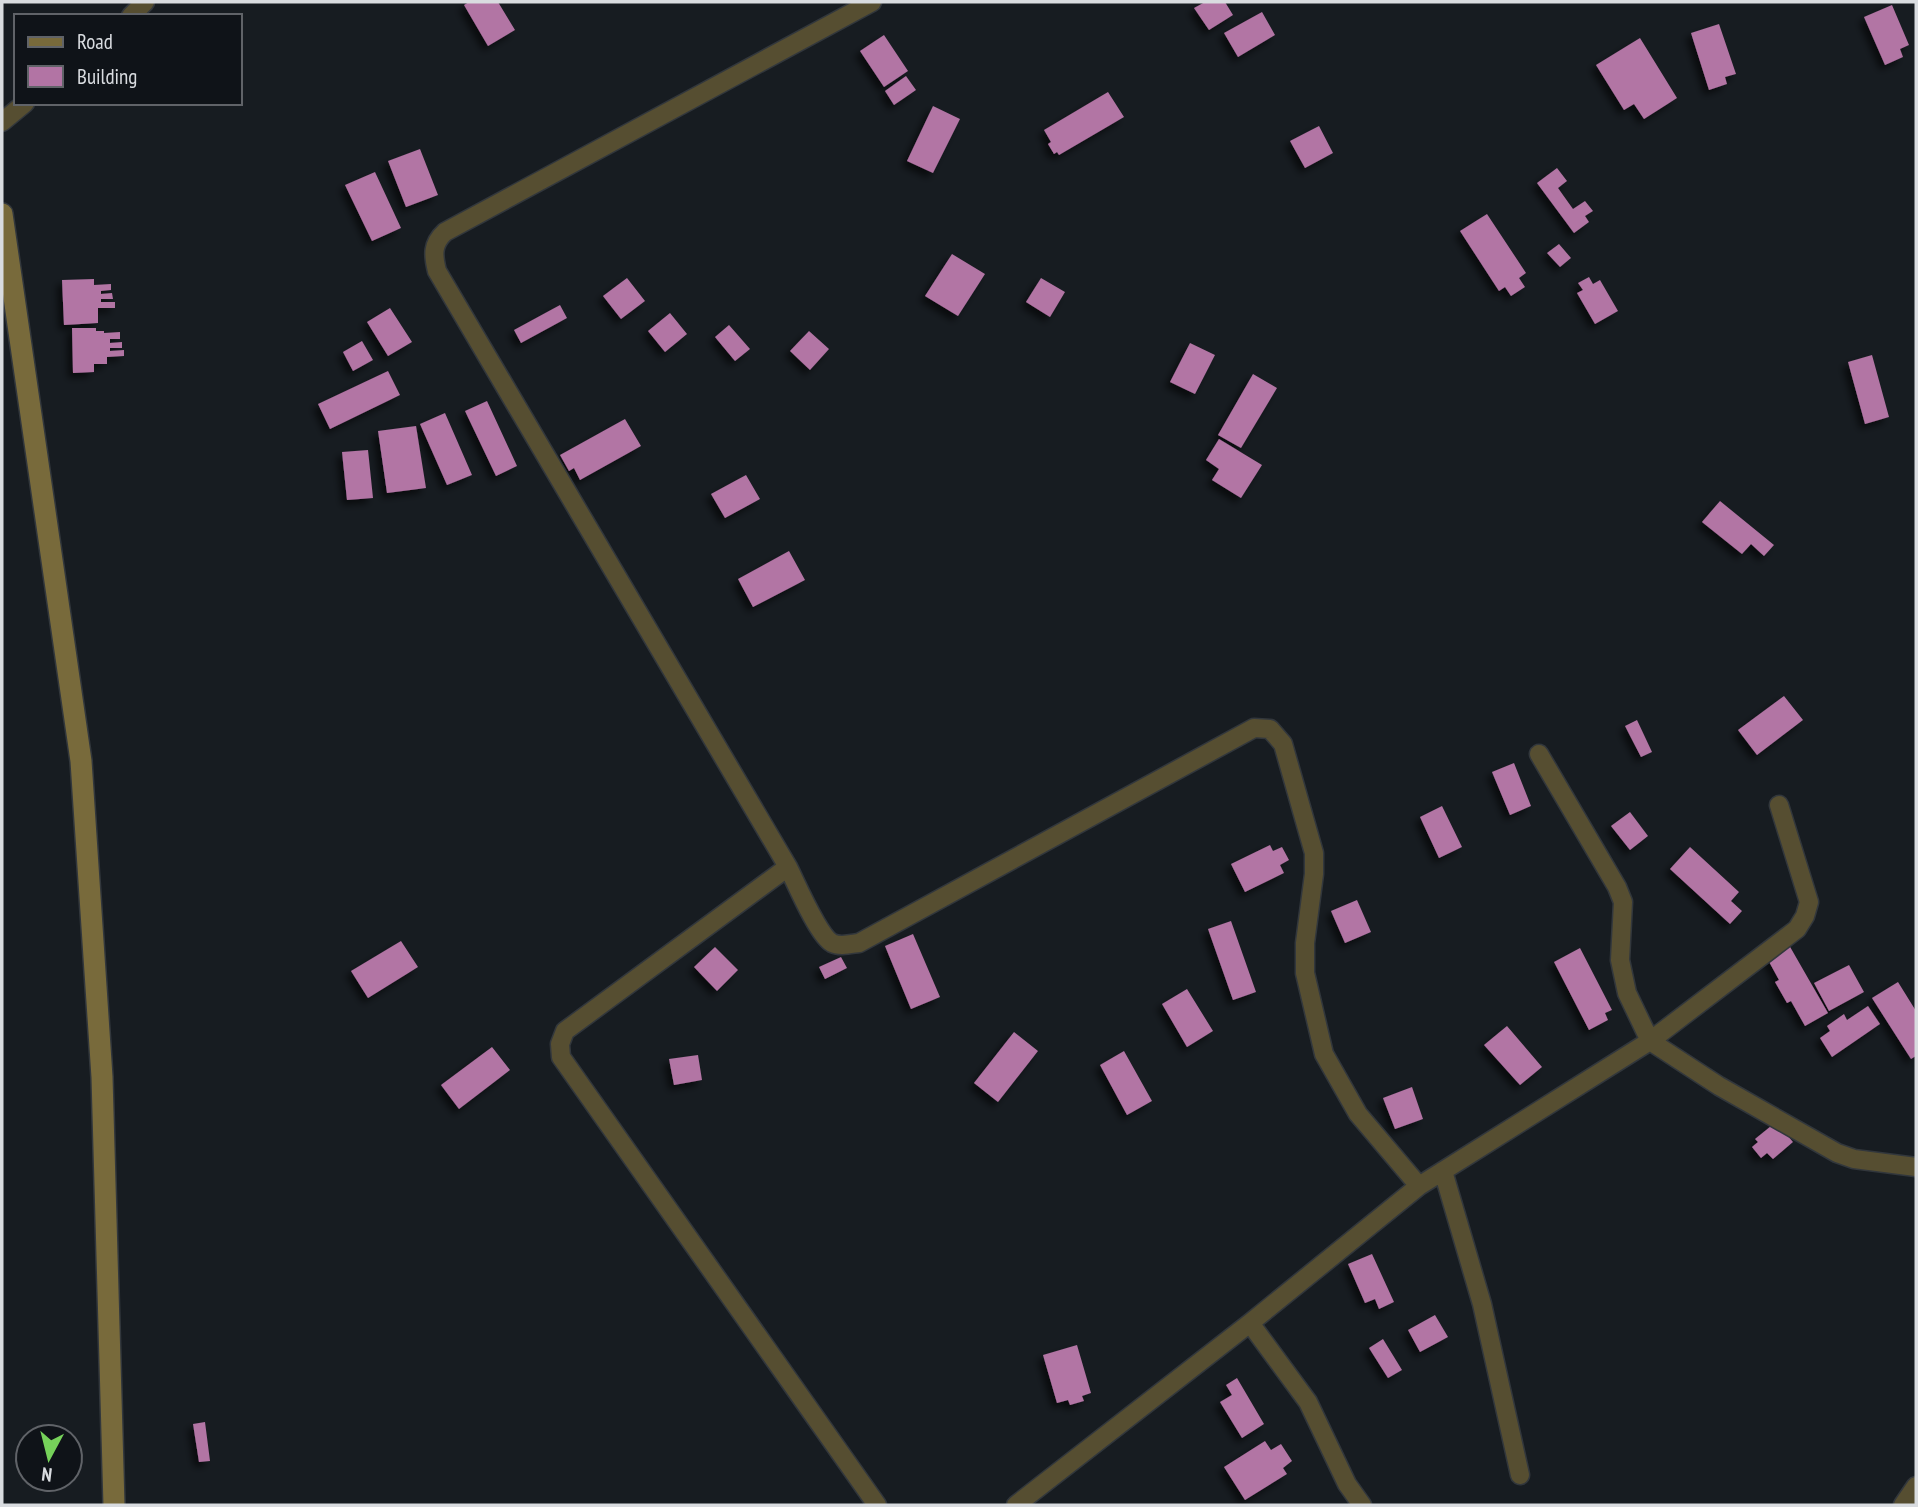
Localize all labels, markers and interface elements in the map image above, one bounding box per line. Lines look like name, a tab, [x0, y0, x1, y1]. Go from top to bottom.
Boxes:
legend	[14, 14, 242, 105]
text: Road	[77, 28, 113, 55]
text: Building	[77, 63, 137, 90]
north arrow	[14, 1423, 84, 1493]
text: N	[40, 1462, 53, 1487]

